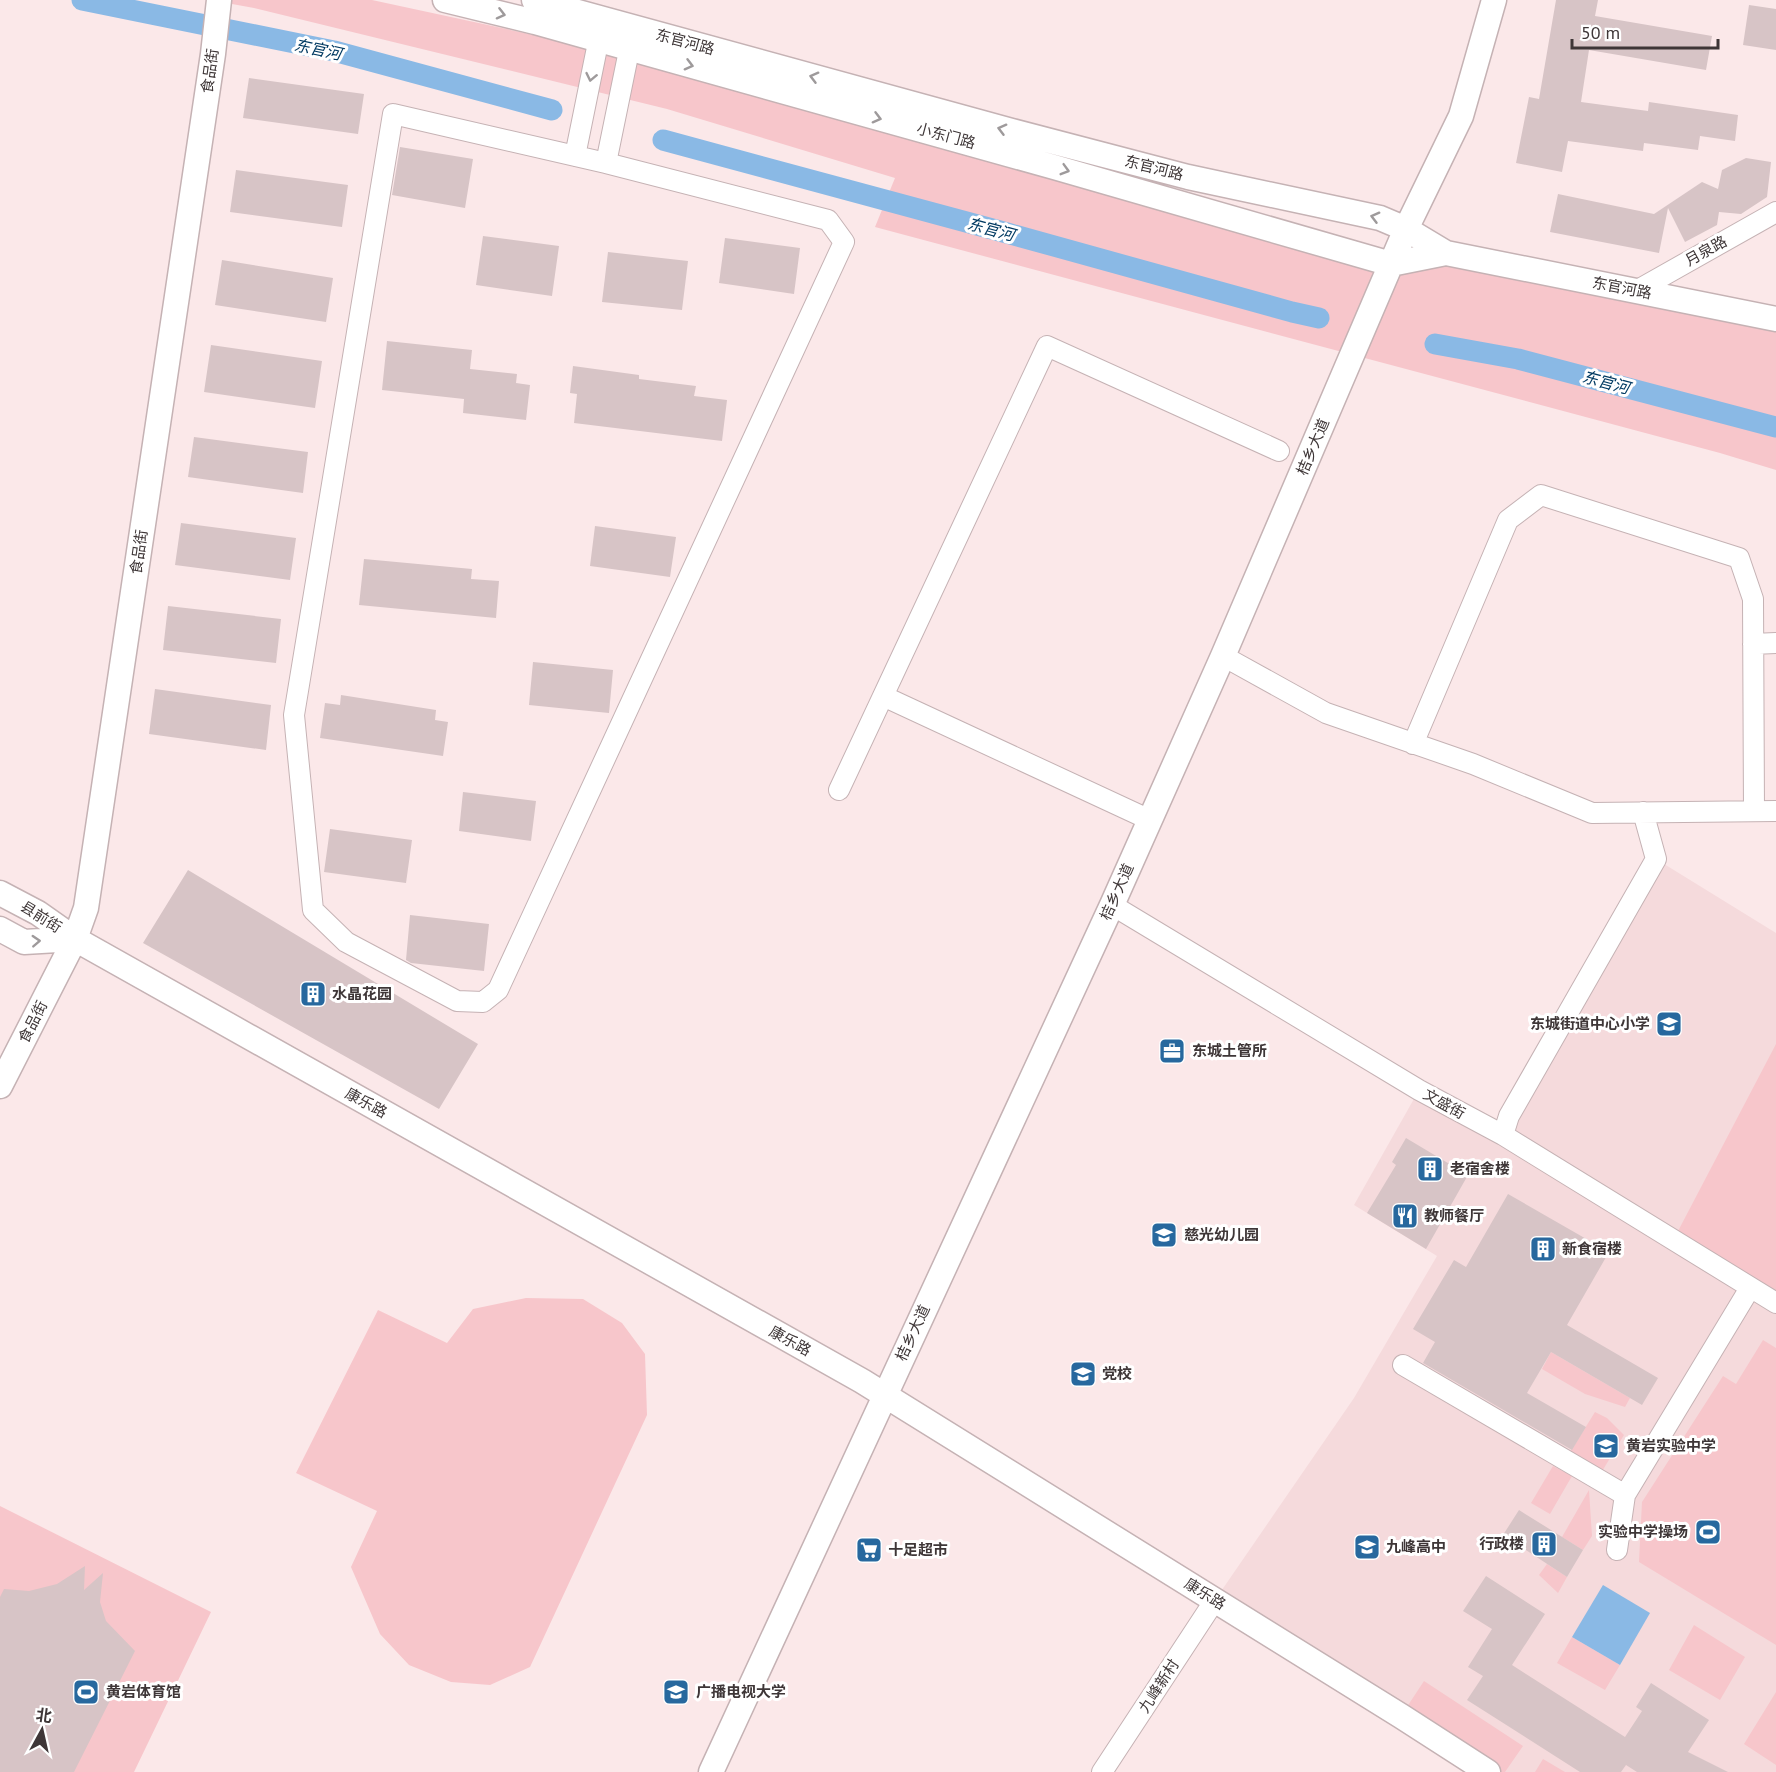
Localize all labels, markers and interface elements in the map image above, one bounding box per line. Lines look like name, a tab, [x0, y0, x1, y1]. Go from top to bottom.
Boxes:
one-way arrow	[496, 7, 506, 20]
scale bar	[1572, 12, 1718, 50]
text: 50 m	[1581, 21, 1620, 44]
street label: 东官河路	[654, 25, 717, 58]
water label: 东官河	[292, 34, 346, 64]
street label: 食品街	[197, 47, 222, 95]
one-way arrow	[684, 58, 694, 71]
one-way arrow	[585, 71, 598, 81]
one-way arrow	[809, 72, 820, 84]
one-way arrow	[872, 110, 882, 123]
street label: 小东门路	[915, 119, 978, 152]
one-way arrow	[997, 123, 1007, 136]
street label: 东官河路	[1123, 151, 1186, 184]
one-way arrow	[1059, 163, 1070, 175]
one-way arrow	[1370, 212, 1380, 225]
water label: 东官河	[965, 213, 1020, 246]
street label: 月泉路	[1681, 231, 1730, 270]
street label: 东官河路	[1591, 272, 1653, 303]
water label: 东官河	[1580, 366, 1635, 399]
street label: 桔乡大道	[1292, 415, 1333, 478]
street label: 食品街	[126, 528, 151, 576]
street label: 桔乡大道	[1096, 861, 1137, 923]
street label: 县前街	[17, 897, 65, 937]
one-way arrow	[31, 935, 40, 948]
building icon: 水晶花园	[298, 979, 328, 1009]
place label: 水晶花园	[332, 984, 392, 1003]
street label: 食品街	[14, 997, 51, 1046]
school or university icon: 东城街道中心小学	[1654, 1009, 1684, 1039]
place label: 东城街道中心小学	[1530, 1014, 1650, 1033]
office icon: 东城土管所	[1157, 1036, 1187, 1066]
place label: 东城土管所	[1192, 1041, 1267, 1060]
street label: 康乐路	[342, 1083, 391, 1122]
street label: 文盛街	[1420, 1084, 1469, 1123]
building icon: 老宿舍楼	[1415, 1154, 1445, 1184]
place label: 老宿舍楼	[1450, 1159, 1510, 1178]
restaurant icon: 教师餐厅	[1390, 1201, 1420, 1231]
place label: 教师餐厅	[1424, 1206, 1484, 1225]
school or university icon: 慈光幼儿园	[1149, 1220, 1179, 1250]
place label: 慈光幼儿园	[1184, 1225, 1259, 1244]
building icon: 新食宿楼	[1528, 1234, 1558, 1264]
place label: 新食宿楼	[1562, 1239, 1622, 1258]
street label: 桔乡大道	[891, 1302, 934, 1364]
street label: 康乐路	[766, 1321, 815, 1360]
school or university icon: 党校	[1068, 1359, 1098, 1389]
place label: 党校	[1102, 1364, 1132, 1383]
school or university icon: 黄岩实验中学	[1591, 1431, 1621, 1461]
place label: 黄岩实验中学	[1626, 1436, 1716, 1455]
sports icon: 实验中学操场	[1693, 1517, 1723, 1547]
place label: 实验中学操场	[1598, 1522, 1688, 1541]
building icon: 行政楼	[1529, 1529, 1559, 1559]
school or university icon: 九峰高中	[1352, 1532, 1382, 1562]
place label: 行政楼	[1479, 1534, 1524, 1553]
supermarket icon: 十足超市	[854, 1535, 884, 1565]
place label: 九峰高中	[1386, 1537, 1446, 1556]
place label: 十足超市	[888, 1540, 948, 1559]
street label: 康乐路	[1181, 1574, 1229, 1614]
street label: 九峰新村	[1134, 1655, 1183, 1716]
sports icon: 黄岩体育馆	[71, 1677, 101, 1707]
school or university icon: 广播电视大学	[661, 1677, 691, 1707]
place label: 黄岩体育馆	[106, 1682, 181, 1701]
place label: 广播电视大学	[696, 1682, 786, 1701]
north arrow	[12, 1700, 72, 1760]
text: 北	[35, 1704, 53, 1726]

